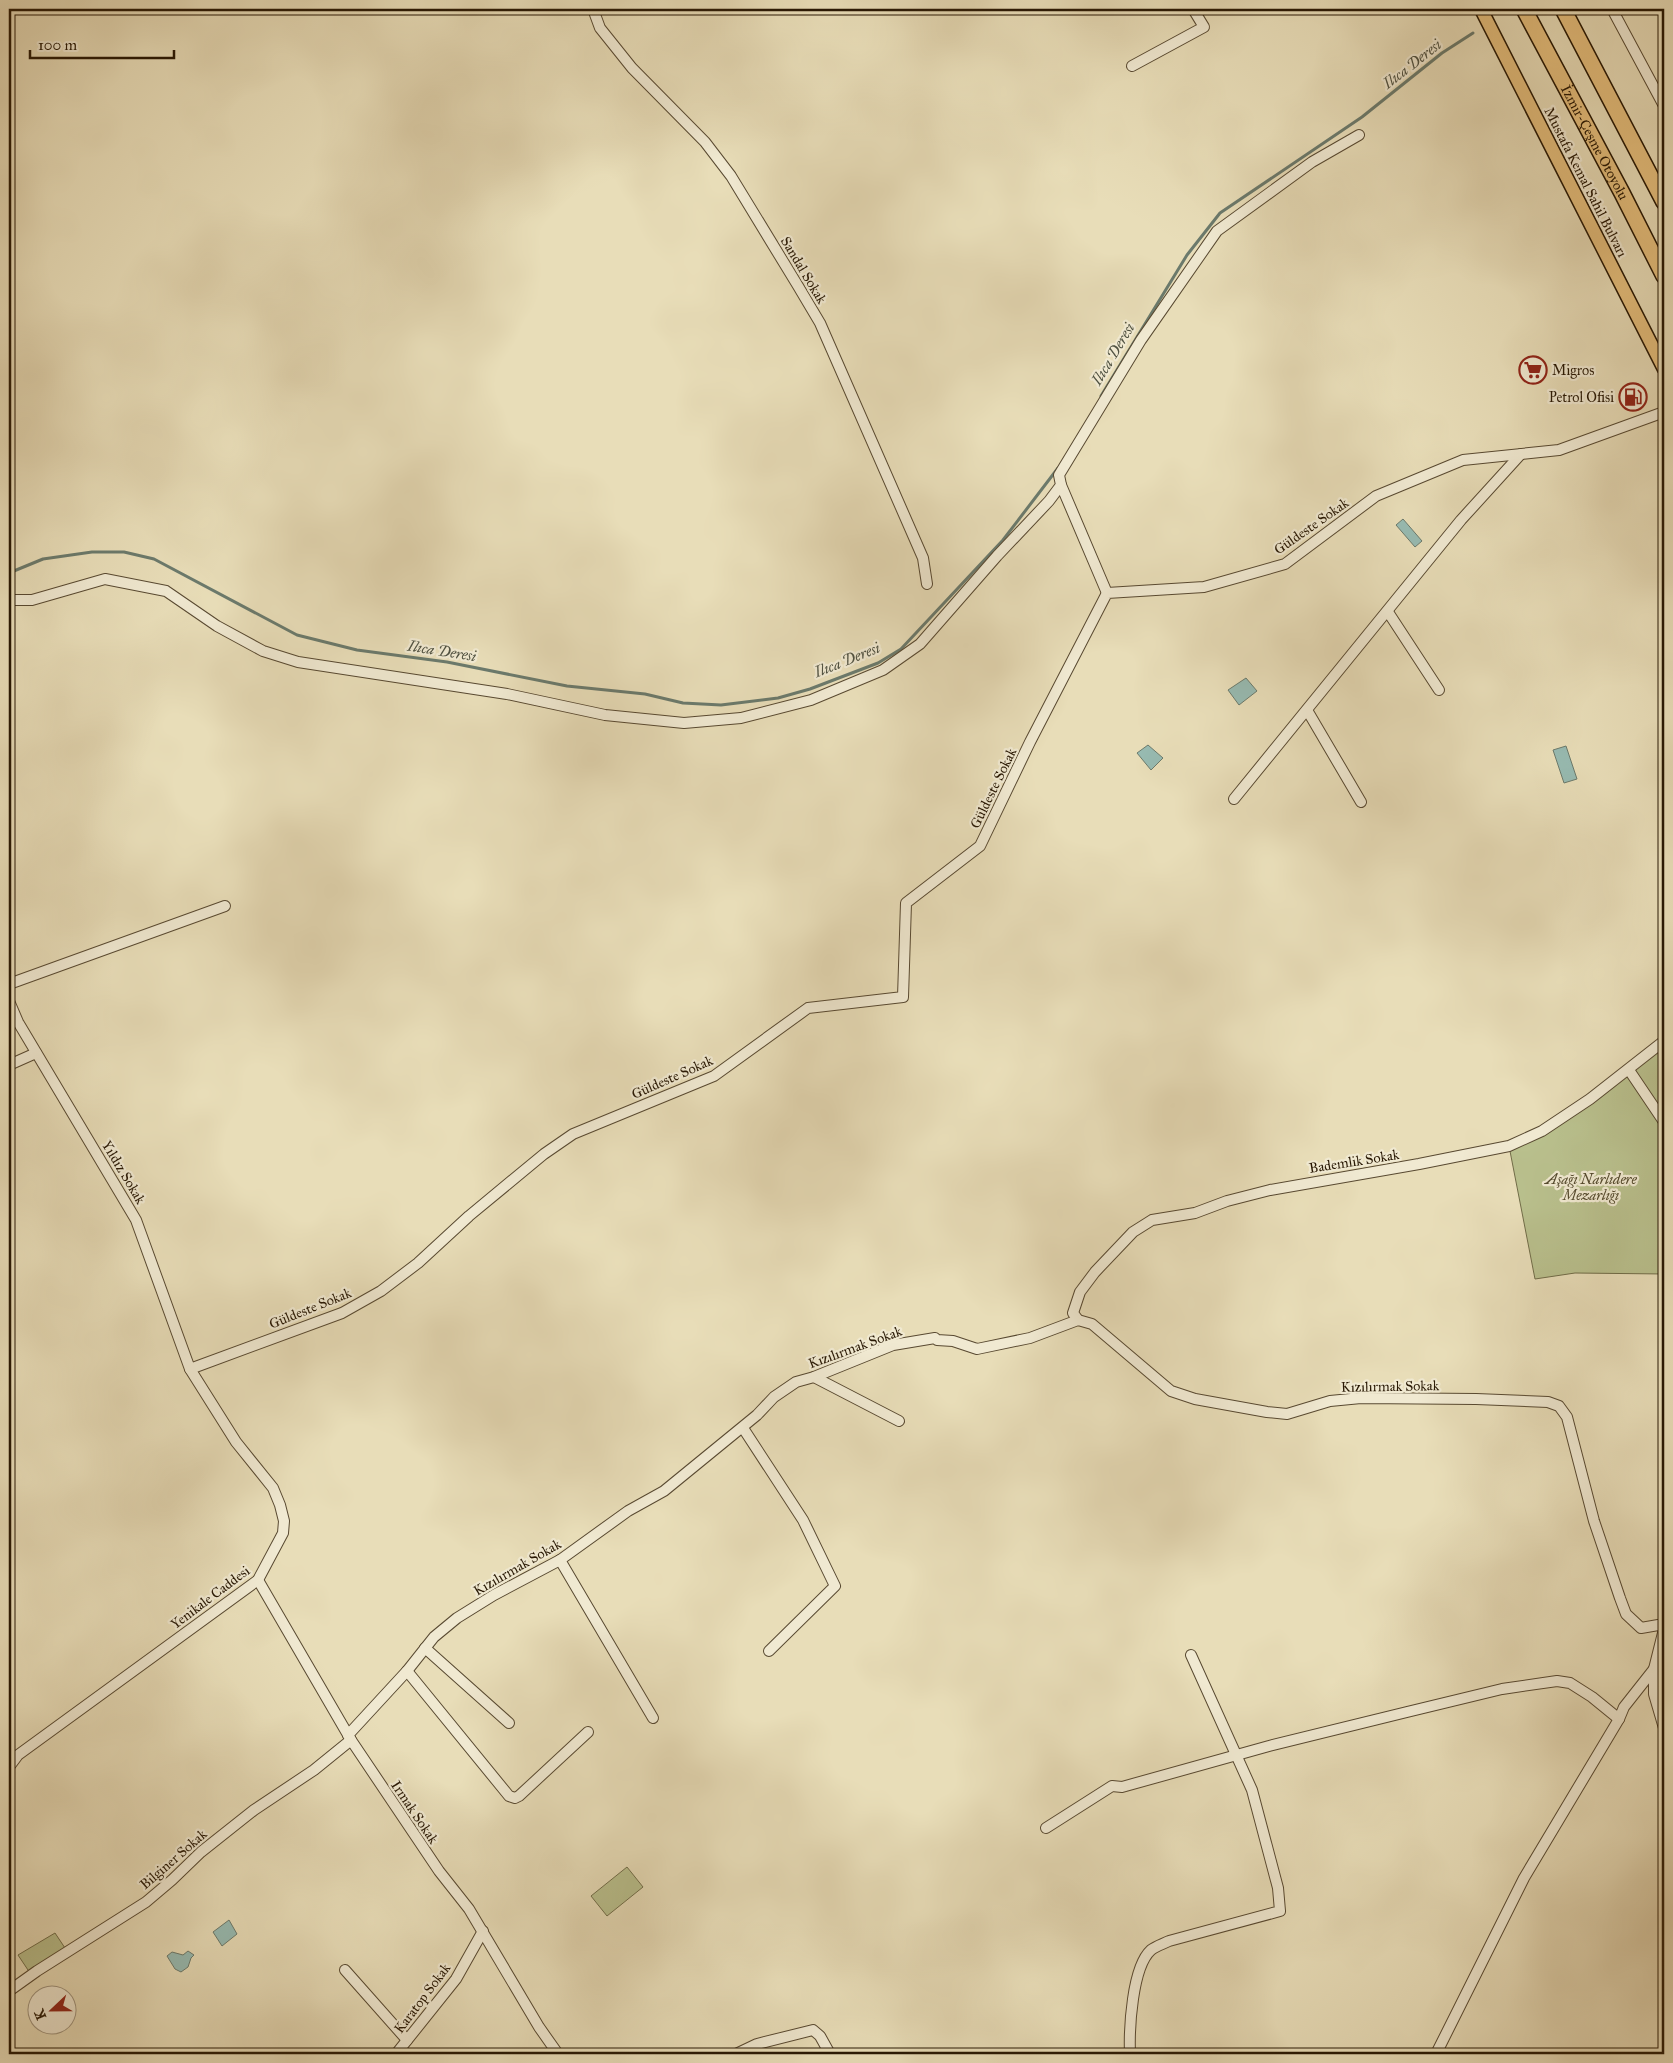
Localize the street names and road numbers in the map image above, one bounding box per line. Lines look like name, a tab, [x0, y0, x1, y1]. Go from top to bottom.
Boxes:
street label: İzmir-Çeşme Otoyolu	[1557, 82, 1632, 203]
street label: Mustafa Kemal Sahil Bulvarı	[1540, 104, 1631, 260]
street label: Sandal Sokak	[777, 234, 831, 307]
street label: Güldeste Sokak	[1271, 494, 1352, 558]
street label: Güldeste Sokak	[967, 745, 1020, 831]
street label: Güldeste Sokak	[629, 1052, 716, 1103]
street label: Yıldız Sokak	[98, 1137, 149, 1207]
street label: Bademlik Sokak	[1308, 1146, 1401, 1177]
street label: Güldeste Sokak	[267, 1284, 354, 1333]
street label: Kızılırmak Sokak	[806, 1323, 905, 1372]
street label: Kızılırmak Sokak	[1341, 1377, 1440, 1396]
street label: Kızılırmak Sokak	[470, 1535, 564, 1599]
street label: Yenikale Caddesi	[167, 1562, 253, 1633]
street label: Irmak Sokak	[387, 1777, 442, 1847]
street label: Bilginer Sokak	[136, 1825, 211, 1893]
street label: Karatop Sokak	[391, 1960, 455, 2037]

